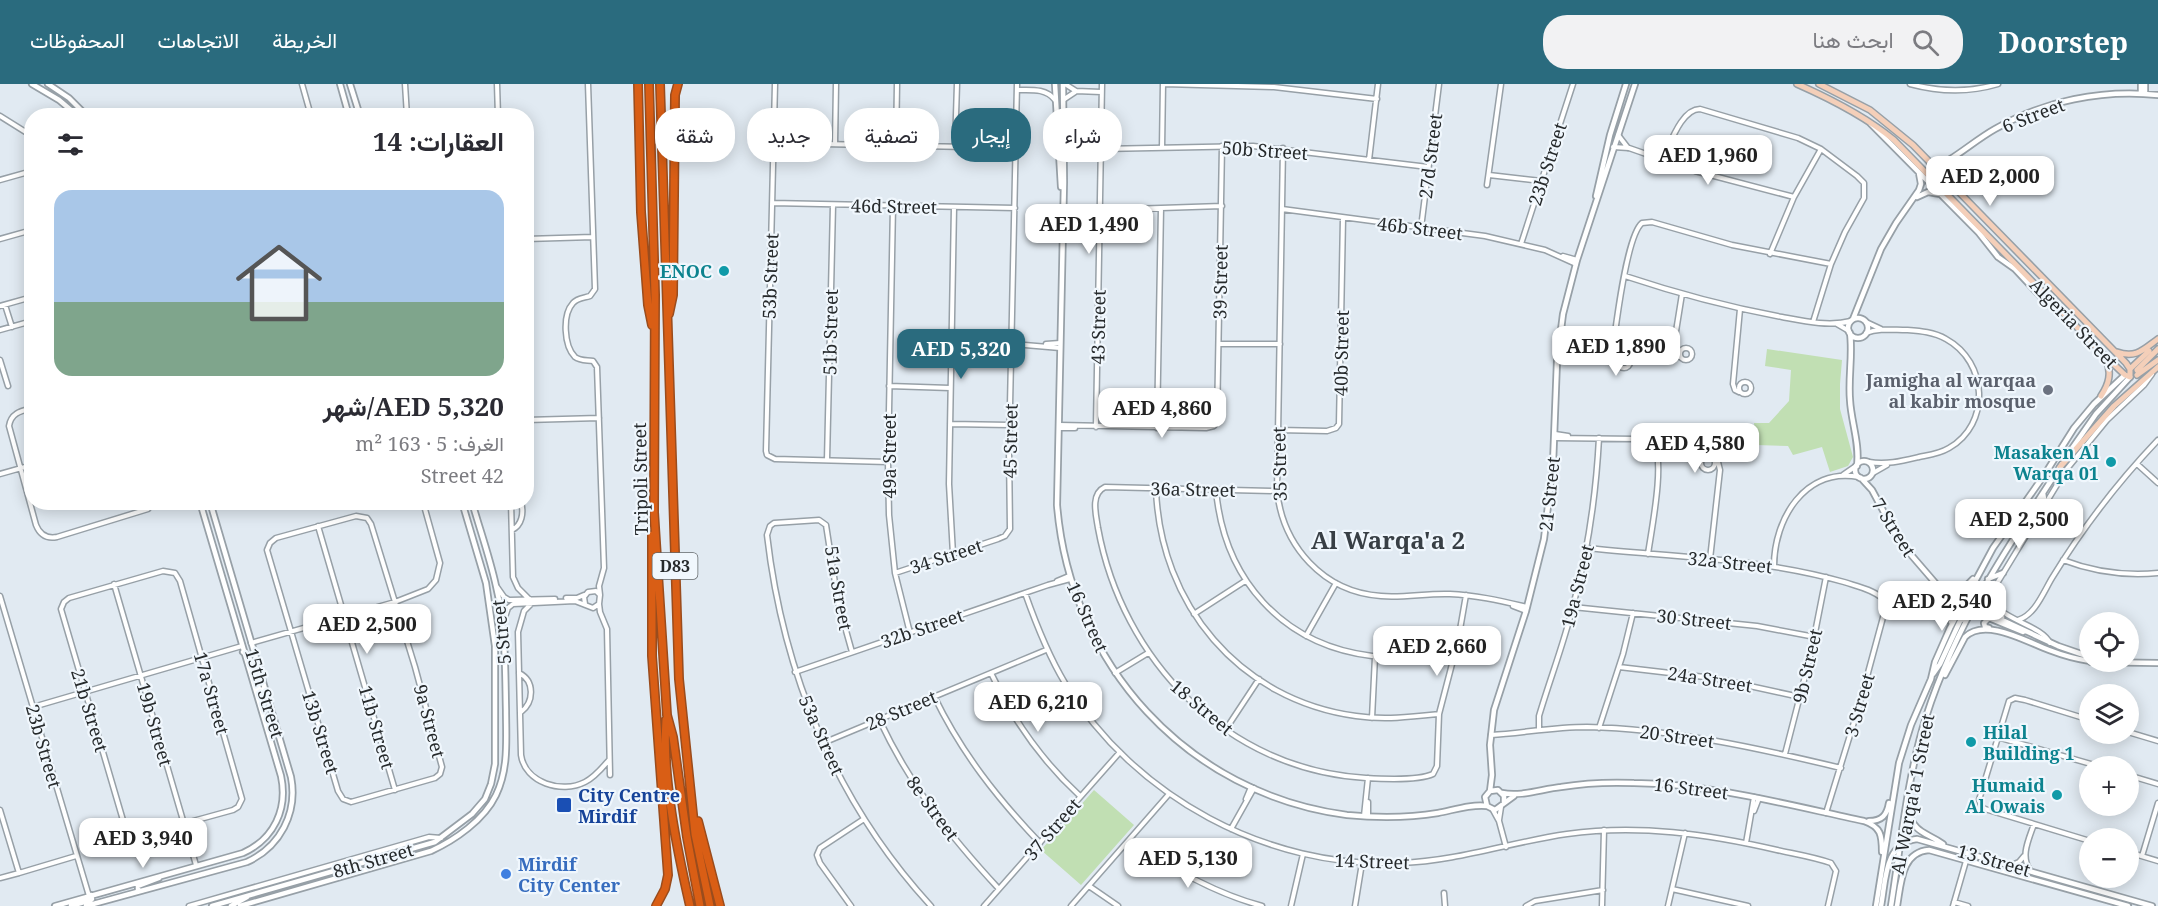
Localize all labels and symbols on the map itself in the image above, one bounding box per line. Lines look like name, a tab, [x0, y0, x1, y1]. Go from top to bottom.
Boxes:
street label: 6 Street	[1998, 92, 2068, 138]
street label: 27d Street	[1413, 112, 1447, 200]
street label: 23b Street	[1522, 119, 1572, 209]
street label: 50b Street	[1221, 135, 1309, 165]
pin: AED 1,960	[1639, 135, 1777, 186]
pin: AED 2,000	[1921, 156, 2059, 207]
street label: 46d Street	[851, 193, 937, 219]
pin: AED 1,490	[1020, 204, 1158, 255]
street label: 46b Street	[1376, 211, 1464, 245]
street label: 53b Street	[757, 233, 783, 319]
street label: 39 Street	[1207, 244, 1233, 320]
place label: ENOC	[660, 259, 712, 283]
marker: ENOC	[717, 264, 731, 278]
street label: Algeria Street	[2025, 273, 2123, 373]
street label: 51b Street	[817, 289, 843, 375]
street label: 43 Street	[1085, 289, 1111, 365]
street label: 40b Street	[1328, 310, 1354, 396]
pin: AED 1,890	[1547, 326, 1685, 377]
pin: AED 5,320	[892, 329, 1030, 380]
place label: Jamigha al warqaa al kabir mosque	[1865, 368, 2036, 413]
marker: Jamigha al warqaa al kabir mosque	[2041, 383, 2055, 397]
pin: AED 4,860	[1093, 388, 1231, 439]
street label: 45 Street	[997, 403, 1023, 479]
street label: 49a Street	[877, 413, 901, 499]
street label: Tripoli Street	[627, 422, 653, 536]
pin: AED 4,580	[1626, 423, 1764, 474]
street label: 35 Street	[1266, 426, 1292, 502]
place label: Masaken Al Warqa 01	[1994, 440, 2100, 485]
street label: 21 Street	[1533, 455, 1565, 533]
marker: Masaken Al Warqa 01	[2104, 455, 2118, 469]
street label: 36a Street	[1150, 476, 1236, 502]
street label: 7 Street	[1867, 493, 1921, 561]
pin: AED 2,500	[1950, 499, 2088, 550]
district label: Al Warqa'a 2	[1311, 523, 1465, 556]
street label: 34 Street	[907, 533, 985, 579]
street label: 19a Street	[1555, 542, 1599, 630]
street label: 51a Street	[820, 544, 858, 632]
street label: 32a Street	[1686, 546, 1774, 578]
road number: D83	[652, 553, 698, 579]
street label: 16 Street	[1062, 578, 1114, 656]
pin: AED 2,540	[1873, 581, 2011, 632]
street label: 5 Street	[486, 598, 516, 666]
street label: 32b Street	[877, 603, 967, 653]
street label: 30 Street	[1655, 603, 1733, 635]
pin: AED 2,500	[298, 604, 436, 655]
pin: AED 2,660	[1368, 626, 1506, 677]
street label: 9b Street	[1787, 626, 1827, 706]
street label: 15th Street	[240, 645, 290, 741]
street label: 17a Street	[189, 649, 235, 737]
street label: 24a Street	[1666, 660, 1754, 698]
street label: 21b Street	[66, 665, 114, 755]
street label: 3 Street	[1839, 670, 1879, 740]
street label: 18 Street	[1166, 674, 1238, 740]
street label: 19b Street	[132, 679, 178, 769]
street label: 11b Street	[354, 682, 400, 772]
street label: 9a Street	[409, 682, 451, 760]
pin: AED 6,210	[969, 682, 1107, 733]
street label: 28 Street	[862, 684, 940, 736]
street label: 13b Street	[297, 687, 345, 777]
street label: 53a Street	[794, 691, 850, 779]
street label: 23b Street	[21, 701, 67, 791]
street label: Al Warqa'a 1 Street	[1885, 712, 1939, 876]
street label: 20 Street	[1638, 719, 1716, 753]
place label: Hilal Building 1	[1983, 720, 2075, 765]
marker: Hilal Building 1	[1964, 735, 1978, 749]
street label: 8e Street	[901, 771, 965, 845]
street label: 16 Street	[1652, 772, 1730, 804]
place label: Humaid Al Owais	[1965, 773, 2045, 818]
place label: City Centre Mirdif	[578, 783, 680, 828]
marker: Humaid Al Owais	[2050, 788, 2064, 802]
street label: 37 Street	[1018, 793, 1086, 865]
marker: City Centre Mirdif	[555, 796, 573, 814]
pin: AED 3,940	[74, 818, 212, 869]
street label: 8th Street	[330, 837, 416, 883]
pin: AED 5,130	[1119, 838, 1257, 889]
street label: 13 Street	[1955, 838, 2033, 882]
street label: 14 Street	[1334, 848, 1410, 874]
place label: Mirdif City Center	[518, 852, 621, 897]
marker: Mirdif City Center	[499, 867, 513, 881]

